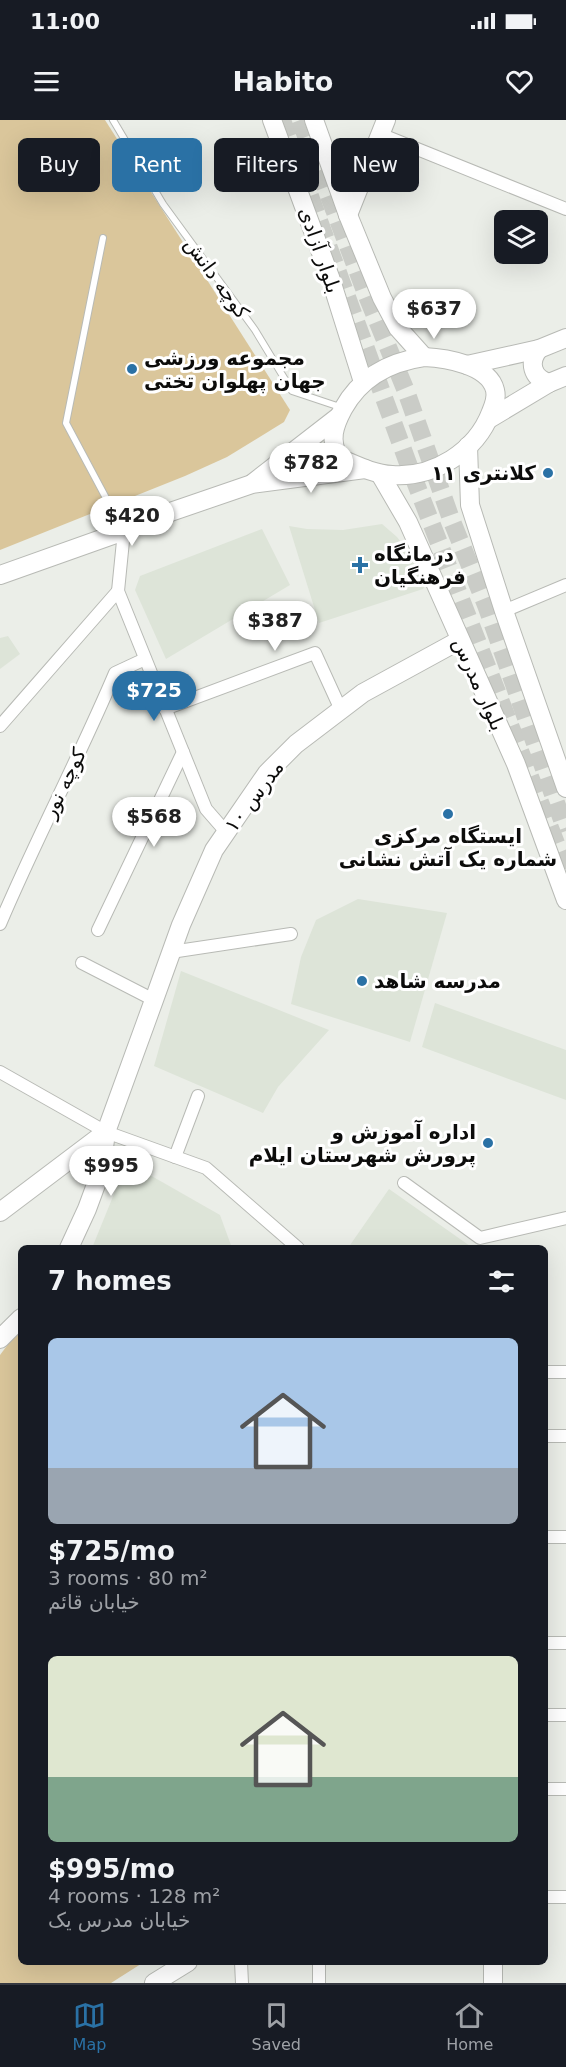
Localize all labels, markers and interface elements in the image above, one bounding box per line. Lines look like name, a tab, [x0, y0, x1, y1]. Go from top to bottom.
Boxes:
text: 11:00	[30, 9, 100, 34]
icon: menu	[30, 65, 63, 98]
icon: heart	[503, 65, 536, 98]
text: Habito	[233, 66, 333, 97]
chip: Buy	[18, 138, 100, 192]
chip: Rent	[112, 138, 202, 192]
chip: Filters	[214, 138, 319, 192]
chip: New	[331, 138, 419, 192]
street label: بلوار آزادی	[294, 203, 347, 296]
map controls	[494, 210, 548, 264]
button: layers	[494, 210, 548, 264]
street label: کوچه دانش	[179, 233, 255, 324]
pin: $637	[398, 289, 470, 340]
text: $637	[406, 296, 462, 320]
place label: مجموعه ورزشی جهان پهلوان تختی	[144, 346, 326, 394]
marker: مجموعه ورزشی جهان پهلوان تختی	[125, 362, 139, 376]
pin: $782	[275, 443, 347, 494]
text: $782	[283, 450, 339, 474]
place label: کلانتری ۱۱	[431, 461, 536, 485]
marker: کلانتری ۱۱	[541, 466, 555, 480]
pin: $420	[96, 496, 168, 547]
text: $420	[104, 503, 160, 527]
place label: درمانگاه فرهنگیان	[374, 542, 466, 589]
marker: درمانگاه فرهنگیان	[351, 556, 369, 574]
pin: $387	[239, 601, 311, 652]
text: $387	[247, 608, 303, 632]
street label: بلوار مدرس	[448, 634, 510, 734]
pin: $725	[118, 671, 190, 722]
text: $725	[126, 678, 182, 702]
street label: کوچه نور	[36, 744, 91, 823]
street label: مدرس ۱۰	[219, 756, 289, 836]
pin: $568	[118, 797, 190, 848]
text: $568	[126, 804, 182, 828]
marker: ایستگاه مرکزی شماره یک آتش نشانی	[441, 807, 455, 821]
place label: ایستگاه مرکزی شماره یک آتش نشانی	[339, 824, 557, 871]
place label: مدرسه شاهد	[374, 969, 501, 993]
marker: مدرسه شاهد	[355, 974, 369, 988]
place label: اداره آموزش و پرورش شهرستان ایلام	[249, 1119, 476, 1168]
marker: اداره آموزش و پرورش شهرستان ایلام	[481, 1136, 495, 1150]
pin: $995	[75, 1146, 147, 1197]
text: $995	[83, 1153, 139, 1177]
icon: filters	[485, 1265, 518, 1298]
text: 7 homes	[48, 1266, 172, 1296]
icon: home	[229, 1377, 337, 1485]
text: $725/mo	[48, 1536, 175, 1566]
text: 3 rooms · 80 m²	[48, 1566, 208, 1590]
text: خیابان قائم	[48, 1590, 140, 1614]
icon: home	[229, 1695, 337, 1803]
text: $995/mo	[48, 1854, 175, 1884]
text: 4 rooms · 128 m²	[48, 1884, 220, 1908]
text: خیابان مدرس یک	[48, 1908, 190, 1932]
tab: Map	[73, 1999, 106, 2054]
tab: Saved	[252, 1999, 301, 2054]
tab: Home	[446, 1999, 493, 2054]

